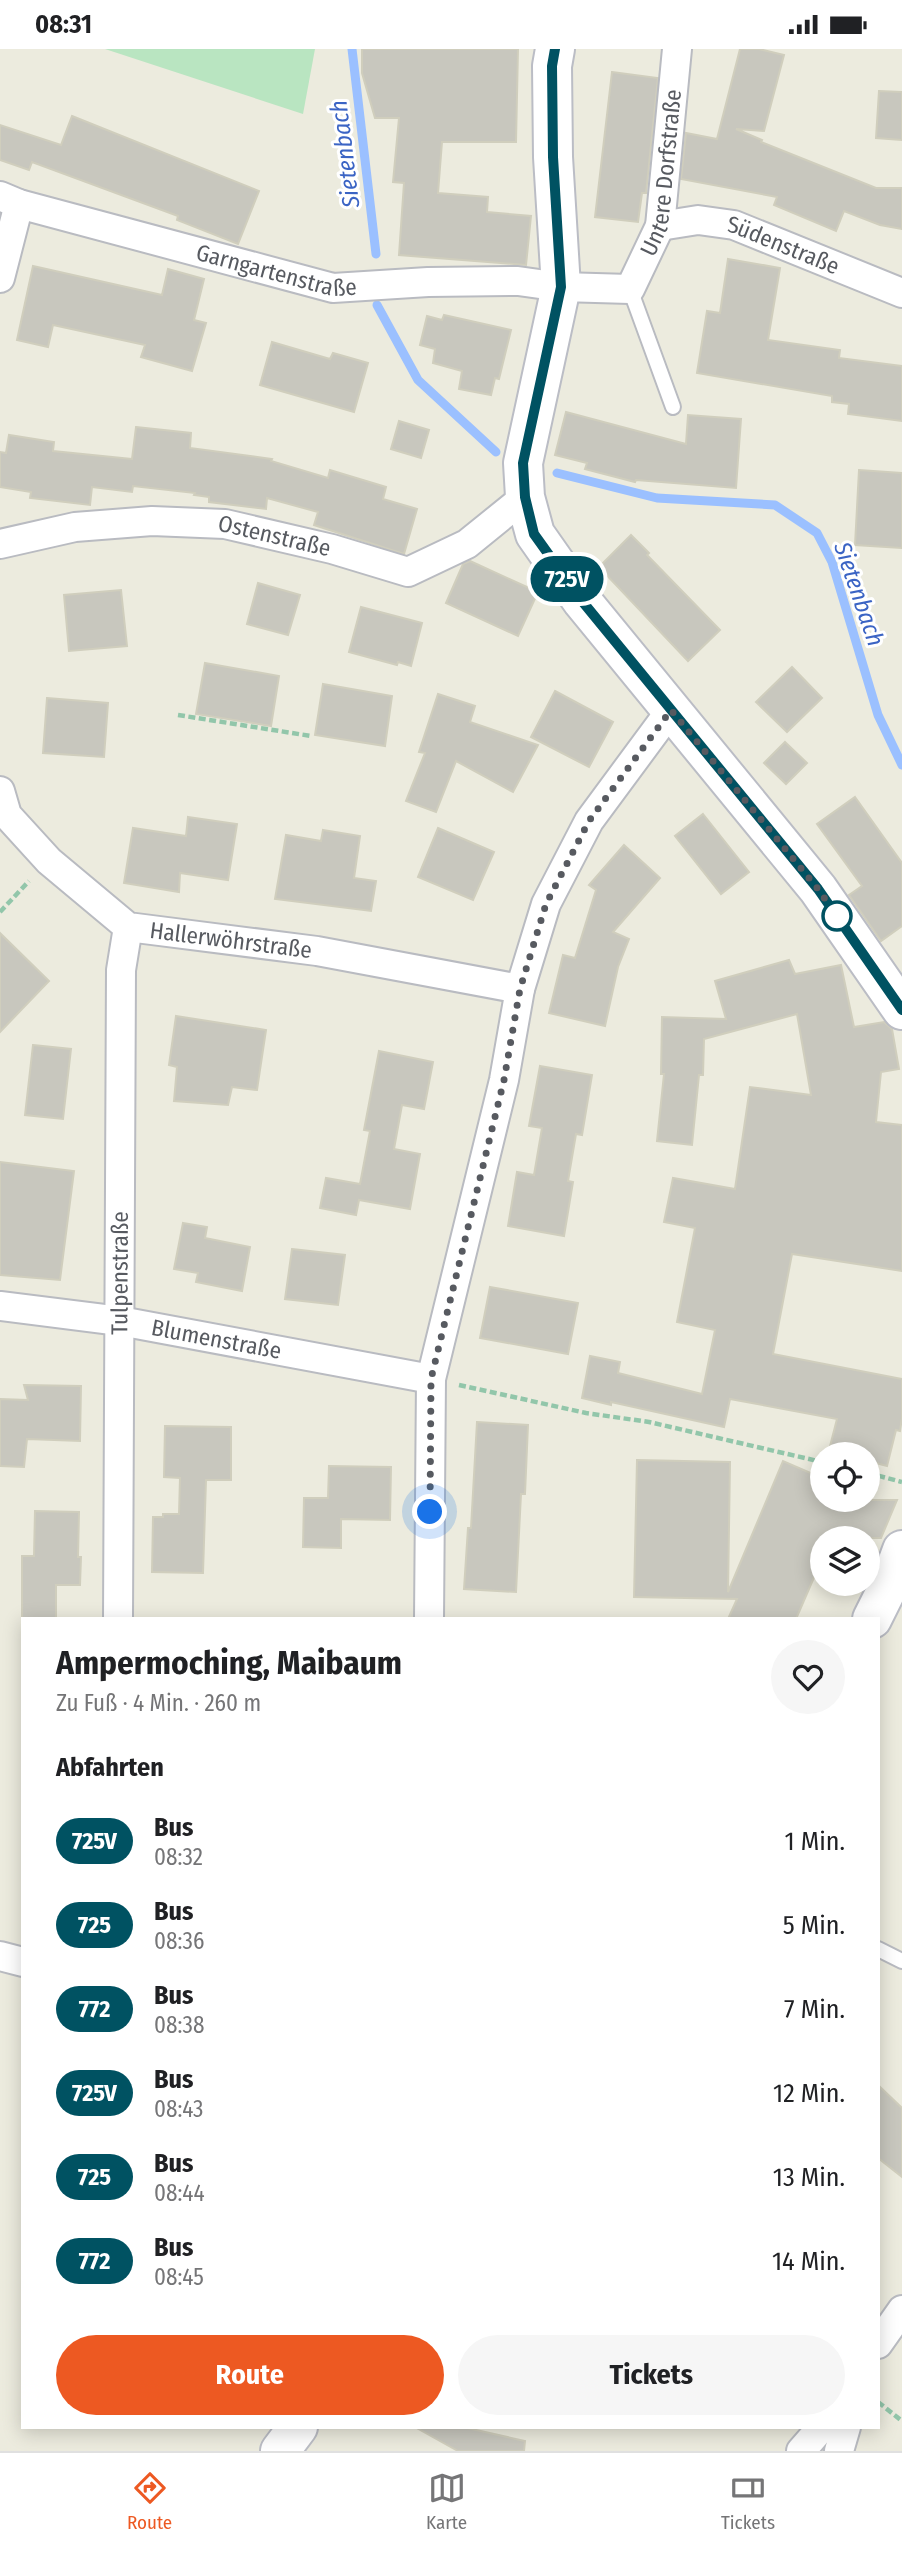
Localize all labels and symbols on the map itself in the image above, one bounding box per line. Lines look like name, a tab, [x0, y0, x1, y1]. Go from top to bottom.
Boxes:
street label: Untere Dorfstraße	[634, 88, 687, 260]
water label: Sietenbach	[325, 99, 366, 210]
street label: Südenstraße	[726, 210, 844, 280]
street label: Garngartenstraße	[193, 238, 358, 302]
street label: Ostenstraße	[215, 509, 333, 562]
water label: Sietenbach	[828, 537, 890, 650]
line badge: 725V	[518, 556, 616, 602]
unlabelled marker	[822, 901, 852, 931]
street label: Hallerwöhrstraße	[148, 916, 314, 964]
street label: Tulpenstraße	[105, 1211, 134, 1335]
street label: Blumenstraße	[149, 1313, 284, 1365]
your location	[412, 1494, 447, 1529]

